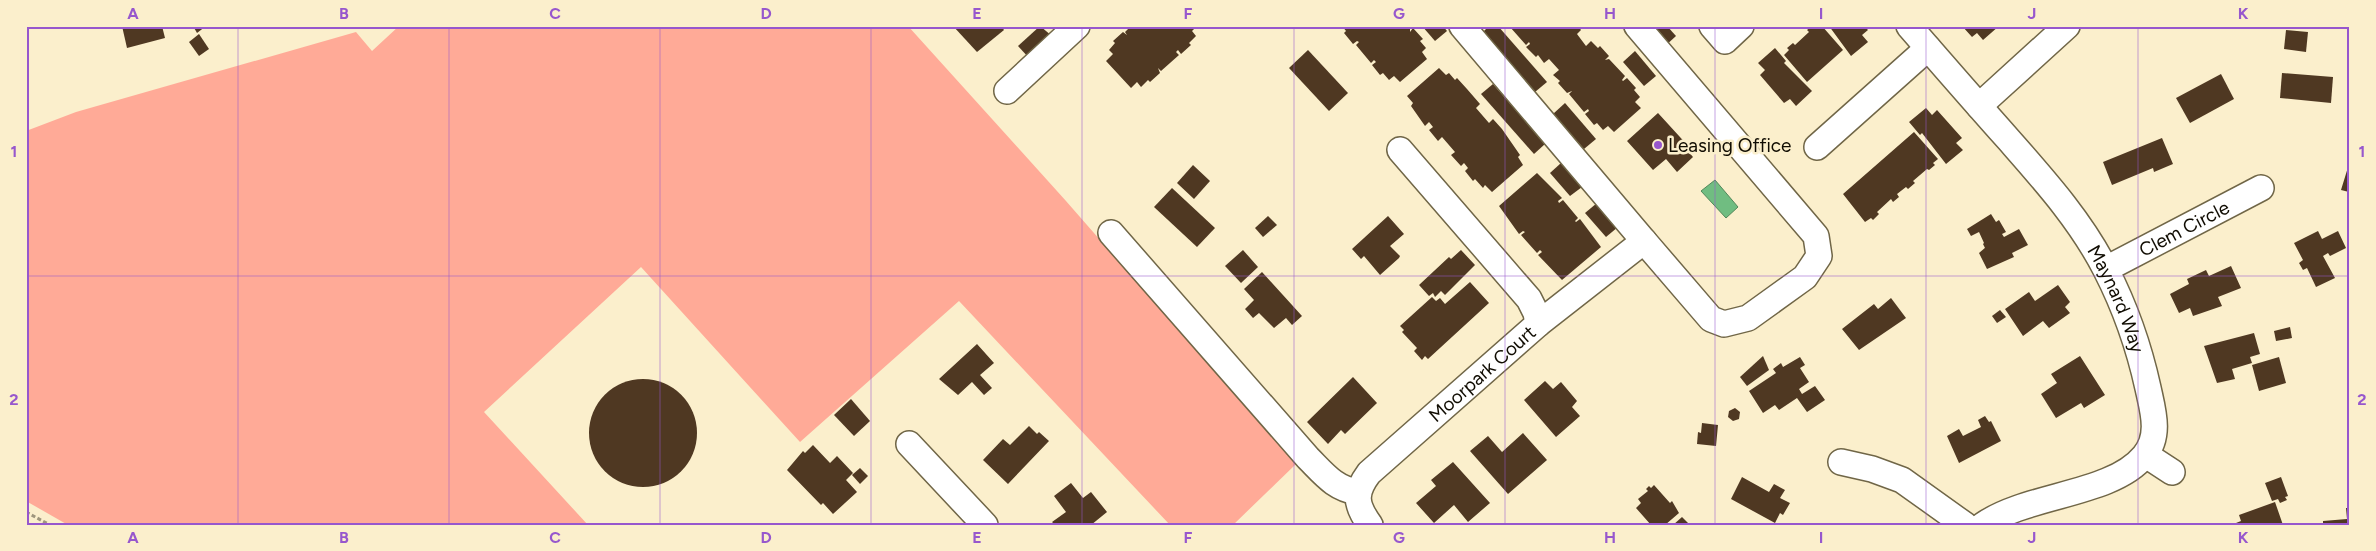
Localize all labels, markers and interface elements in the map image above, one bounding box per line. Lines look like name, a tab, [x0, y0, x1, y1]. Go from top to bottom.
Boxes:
text: A	[127, 4, 139, 23]
text: B	[339, 4, 349, 23]
text: C	[549, 4, 561, 23]
text: D	[760, 4, 772, 23]
text: E	[972, 4, 982, 23]
text: F	[1184, 4, 1193, 23]
text: G	[1393, 4, 1405, 23]
text: H	[1604, 4, 1616, 23]
text: I	[1819, 4, 1823, 23]
text: J	[2028, 4, 2036, 23]
text: K	[2238, 4, 2249, 23]
place label: Leasing Office	[1668, 134, 1791, 157]
marker: Leasing Office	[1652, 139, 1664, 151]
text: 1	[11, 142, 17, 161]
text: 1	[2359, 142, 2365, 161]
street label: Clem Circle	[2135, 196, 2233, 262]
street label: Maynard Way	[2083, 241, 2149, 355]
street label: Moorpark Court	[1424, 321, 1540, 427]
text: 2	[9, 390, 19, 409]
text: 2	[2357, 390, 2367, 409]
text: A	[127, 528, 139, 547]
text: B	[339, 528, 349, 547]
text: C	[549, 528, 561, 547]
text: D	[760, 528, 772, 547]
text: E	[972, 528, 982, 547]
text: F	[1184, 528, 1193, 547]
text: G	[1393, 528, 1405, 547]
text: H	[1604, 528, 1616, 547]
text: I	[1819, 528, 1823, 547]
text: J	[2028, 528, 2036, 547]
text: K	[2238, 528, 2249, 547]

